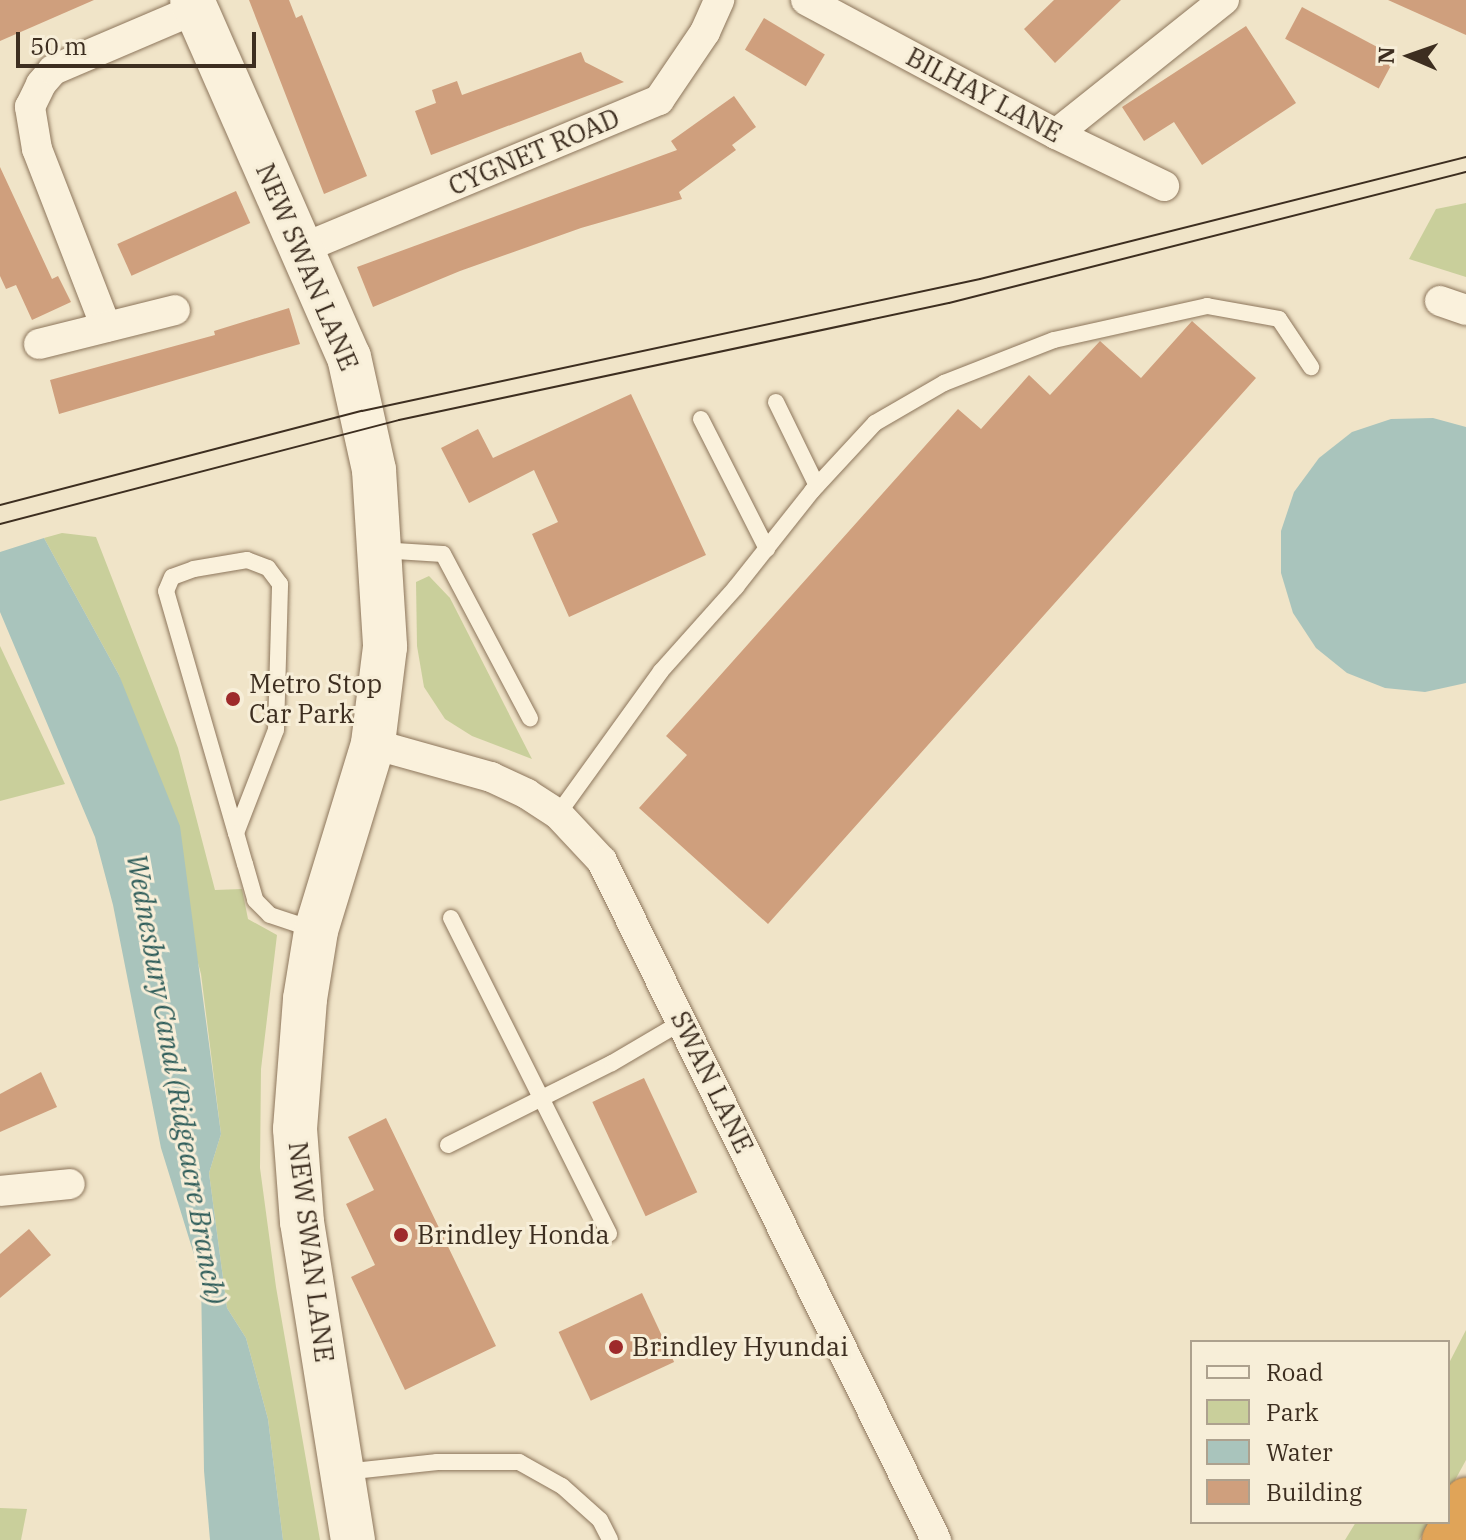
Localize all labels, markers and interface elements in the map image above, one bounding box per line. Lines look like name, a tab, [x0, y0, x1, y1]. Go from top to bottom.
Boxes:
scale bar	[20, 16, 260, 66]
north arrow	[1370, 16, 1450, 96]
text: 50 m	[30, 30, 87, 62]
street label: BILHAY LANE	[901, 41, 1067, 149]
text: N	[1371, 46, 1400, 64]
street label: CYGNET ROAD	[444, 102, 624, 202]
street label: NEW SWAN LANE	[249, 159, 365, 375]
place label: Metro Stop Car Park	[249, 668, 382, 730]
marker: Metro Stop Car Park	[224, 690, 242, 708]
water label: Wednesbury Canal (Ridgeacre Branch)	[120, 851, 232, 1307]
street label: SWAN LANE	[664, 1006, 760, 1158]
street label: NEW SWAN LANE	[282, 1140, 340, 1364]
place label: Brindley Honda	[417, 1219, 610, 1251]
marker: Brindley Honda	[392, 1226, 410, 1244]
place label: Brindley Hyundai	[632, 1331, 848, 1363]
marker: Brindley Hyundai	[607, 1338, 625, 1356]
legend	[1190, 1340, 1450, 1524]
text: Road	[1266, 1356, 1323, 1388]
text: Park	[1266, 1396, 1318, 1428]
text: Water	[1266, 1436, 1333, 1468]
text: Building	[1266, 1476, 1362, 1508]

